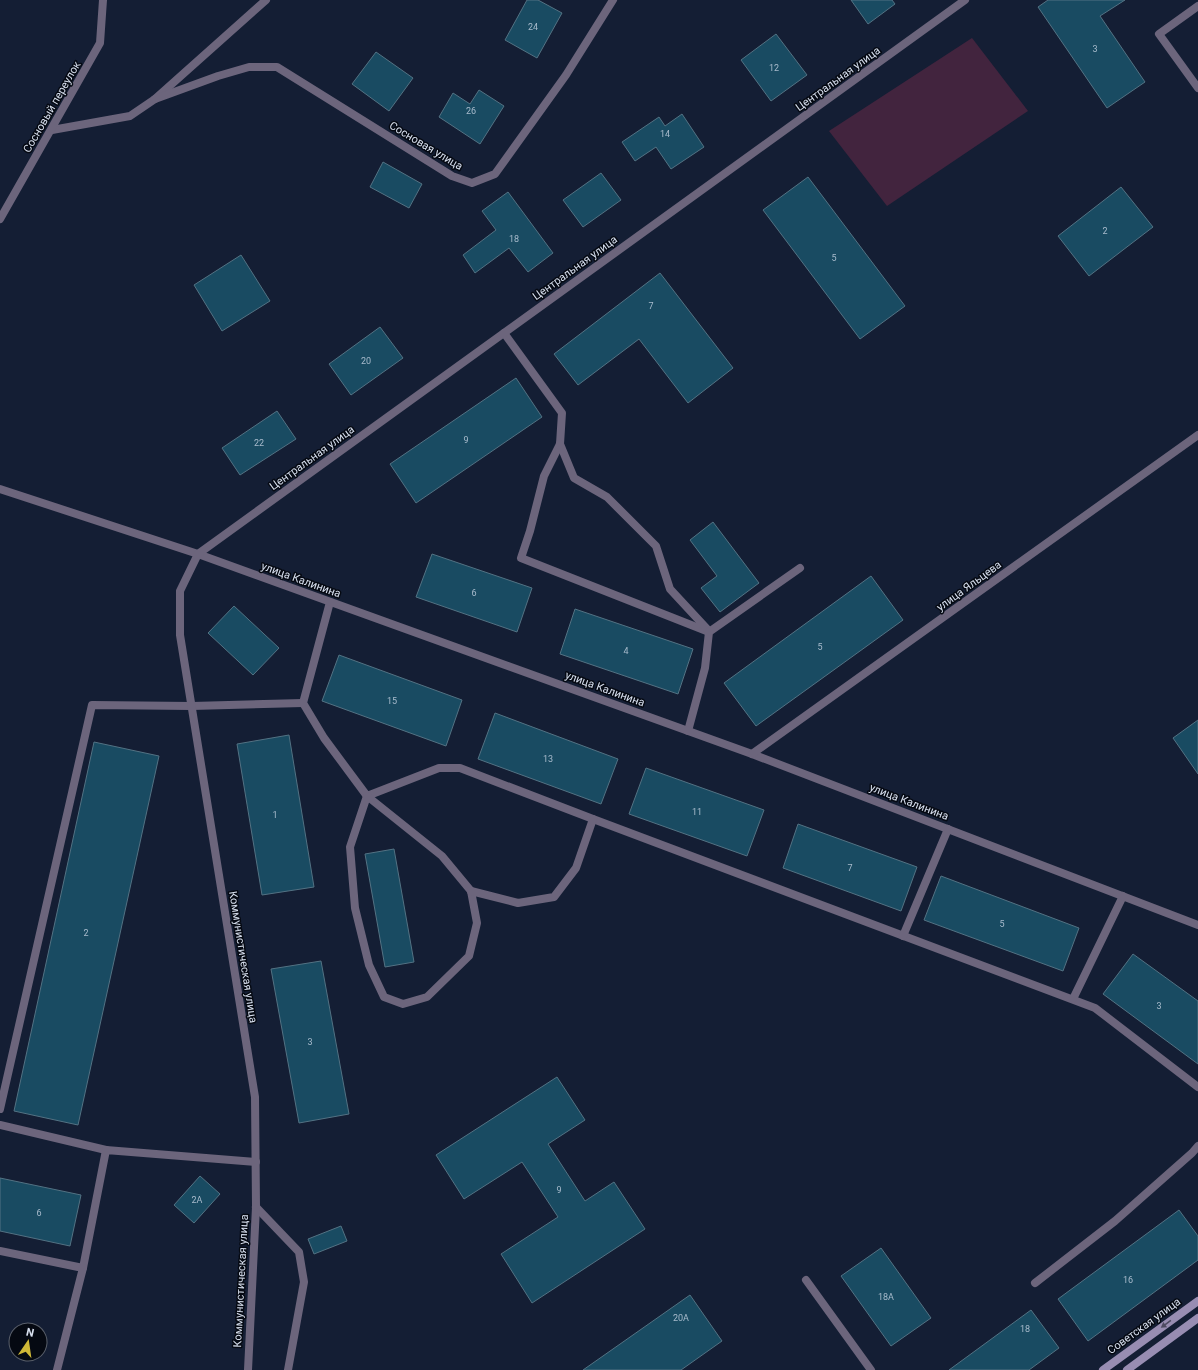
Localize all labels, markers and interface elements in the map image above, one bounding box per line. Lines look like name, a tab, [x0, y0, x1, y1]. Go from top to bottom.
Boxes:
house number: 24	[528, 22, 538, 32]
street label: Центральная улица	[793, 44, 883, 114]
house number: 3	[1092, 44, 1098, 54]
street label: Сосновый переулок	[21, 59, 84, 155]
house number: 12	[769, 63, 779, 73]
house number: 26	[466, 106, 476, 116]
street label: Сосновая улица	[387, 119, 465, 173]
house number: 14	[660, 129, 670, 139]
house number: 2	[1102, 226, 1108, 236]
street label: Центральная улица	[530, 233, 620, 303]
house number: 18	[509, 234, 519, 244]
house number: 5	[831, 253, 837, 263]
house number: 7	[648, 301, 654, 311]
house number: 20	[361, 356, 371, 366]
street label: Центральная улица	[267, 423, 357, 493]
house number: 9	[463, 435, 469, 445]
house number: 22	[254, 438, 264, 448]
street label: улица Яльцева	[934, 558, 1004, 614]
street label: улица Калинина	[259, 560, 343, 600]
house number: 6	[471, 588, 477, 598]
house number: 5	[817, 642, 823, 652]
house number: 4	[623, 646, 629, 656]
street label: улица Калинина	[563, 669, 647, 709]
house number: 15	[387, 696, 397, 706]
house number: 13	[543, 754, 553, 764]
street label: улица Калинина	[868, 781, 950, 823]
house number: 11	[692, 807, 702, 817]
house number: 1	[272, 810, 278, 820]
house number: 7	[847, 863, 853, 873]
street label: Коммунистическая улица	[226, 890, 260, 1024]
house number: 5	[999, 919, 1005, 929]
house number: 2	[83, 928, 89, 938]
house number: 3	[1156, 1001, 1162, 1011]
house number: 3	[307, 1037, 313, 1047]
house number: 9	[556, 1185, 562, 1195]
house number: 2А	[192, 1195, 203, 1205]
house number: 6	[36, 1208, 42, 1218]
street label: Коммунистическая улица	[231, 1214, 251, 1348]
house number: 16	[1123, 1275, 1133, 1285]
house number: 18А	[878, 1292, 894, 1302]
street label: Советская улица	[1105, 1295, 1183, 1357]
house number: 20А	[673, 1313, 689, 1323]
one-way arrow	[1161, 1320, 1172, 1328]
north arrow	[8, 1322, 48, 1362]
house number: 18	[1020, 1324, 1030, 1334]
text: N	[25, 1326, 36, 1340]

